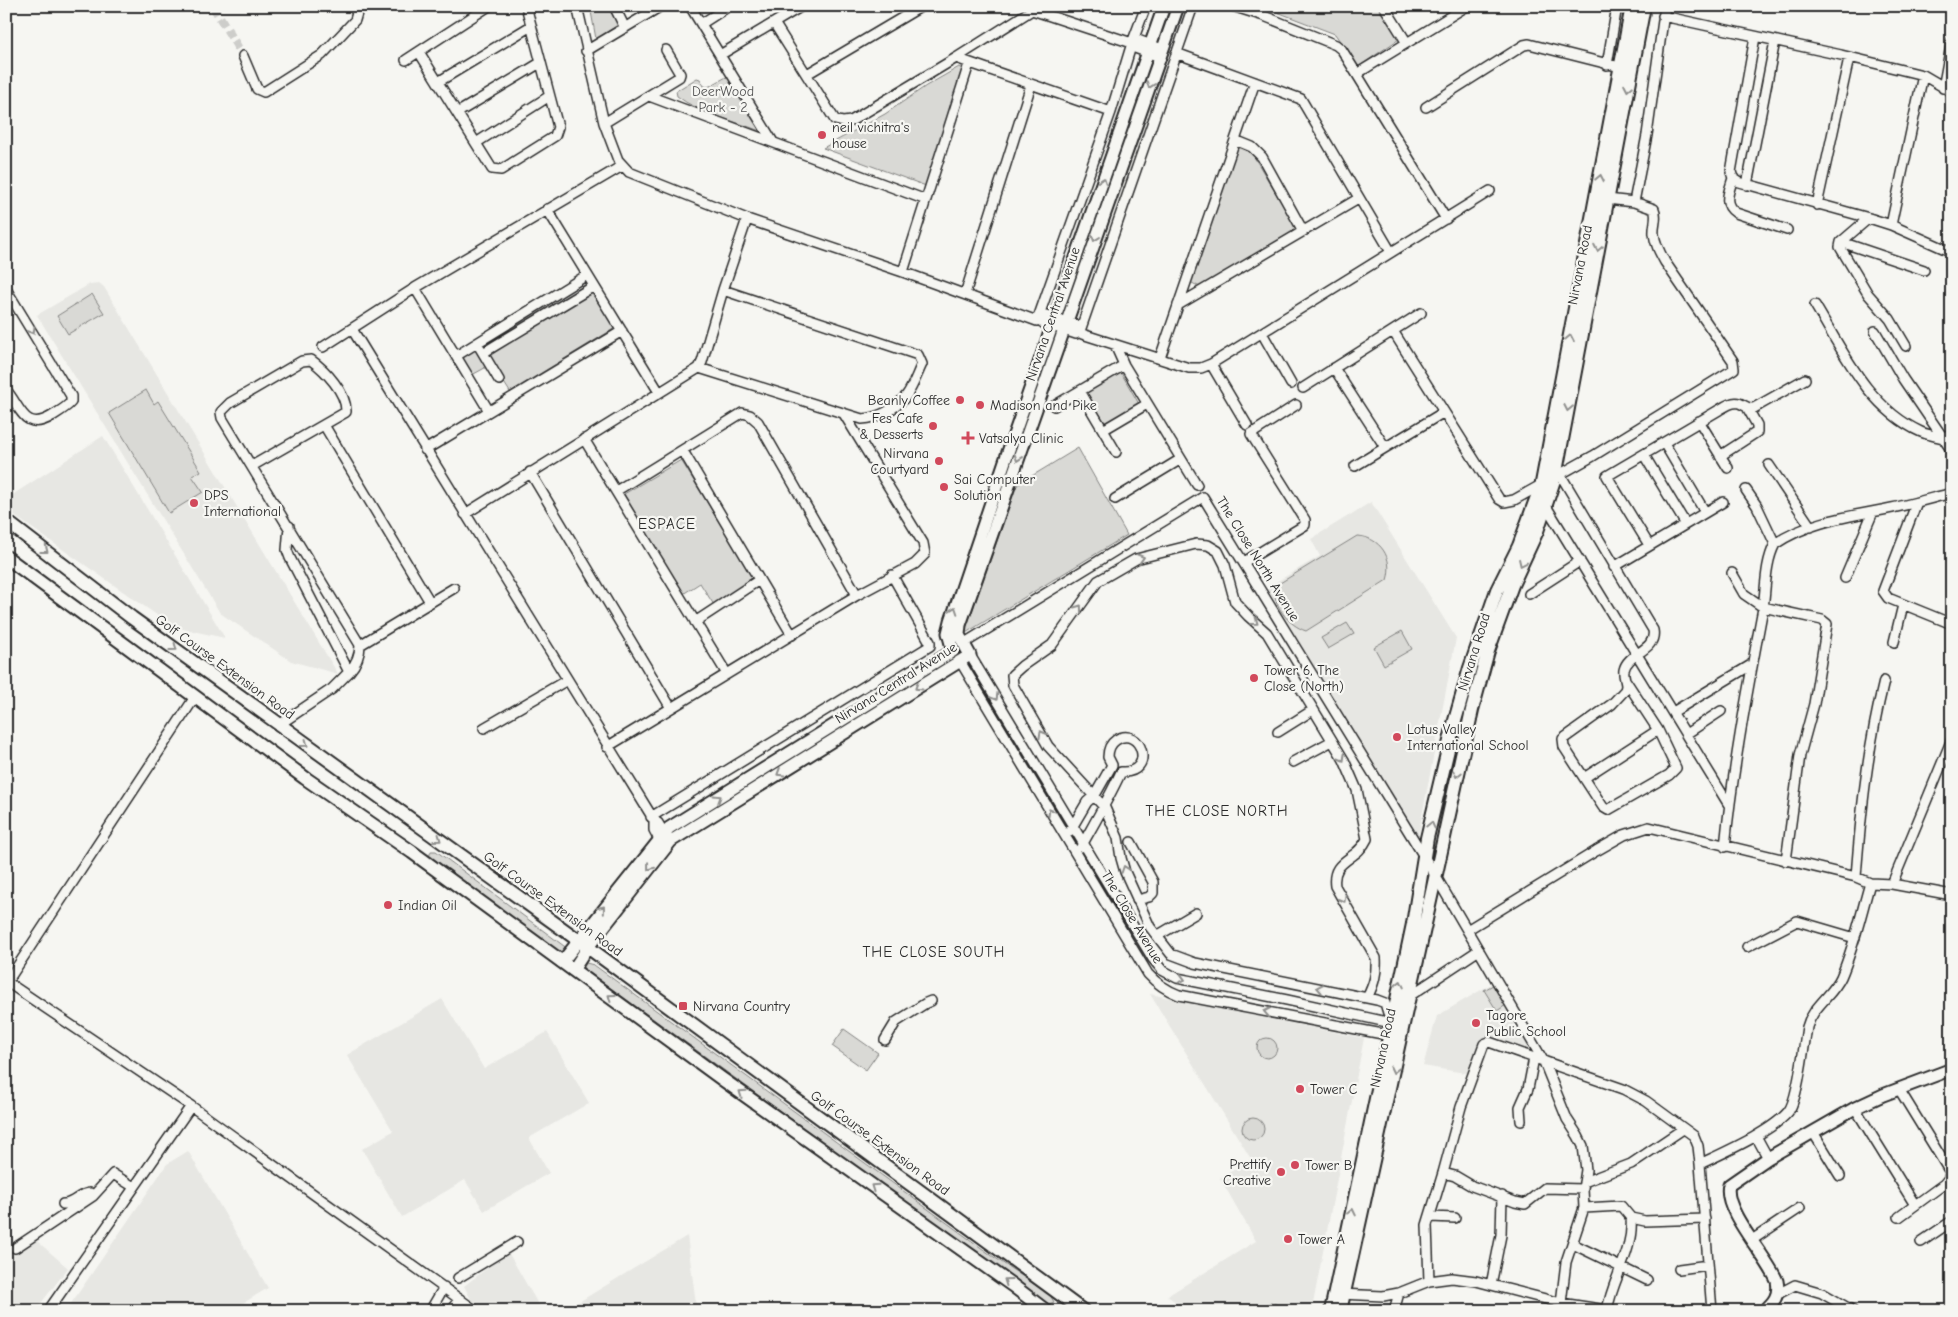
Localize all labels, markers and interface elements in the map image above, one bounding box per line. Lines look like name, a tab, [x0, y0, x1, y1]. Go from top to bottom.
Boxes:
one-way arrow	[1146, 80, 1156, 89]
park label: DeerWood Park - 2	[692, 83, 754, 116]
one-way arrow	[1624, 84, 1634, 93]
place label: neil vichitra's house	[832, 119, 909, 152]
marker: neil vichitra's house	[816, 129, 828, 141]
one-way arrow	[1594, 174, 1605, 183]
one-way arrow	[1097, 177, 1107, 186]
street label: Nirvana Road	[1564, 224, 1596, 306]
one-way arrow	[1091, 234, 1101, 242]
one-way arrow	[1593, 244, 1604, 253]
street label: Nirvana Central Avenue	[1022, 245, 1084, 383]
one-way arrow	[25, 325, 35, 334]
one-way arrow	[1564, 333, 1574, 342]
place label: Beanly Coffee	[868, 392, 950, 409]
marker: Beanly Coffee	[954, 394, 966, 406]
place label: Madison and Pike	[990, 397, 1097, 414]
marker: Madison and Pike	[974, 399, 986, 411]
one-way arrow	[1563, 403, 1574, 412]
place label: Fes Cafe & Desserts	[859, 410, 923, 443]
marker: Fes Cafe & Desserts	[927, 420, 939, 432]
place label: Vatsalya Clinic	[979, 430, 1064, 447]
marker: Vatsalya Clinic	[961, 431, 975, 445]
place label: Nirvana Courtyard	[870, 445, 929, 478]
one-way arrow	[1014, 453, 1024, 461]
marker: Nirvana Courtyard	[933, 455, 945, 467]
place label: Sai Computer Solution	[954, 471, 1036, 504]
marker: Sai Computer Solution	[938, 481, 950, 493]
place label: DPS International	[204, 487, 281, 520]
street label: The Close North Avenue	[1213, 493, 1303, 625]
marker: DPS International	[188, 497, 200, 509]
district label: ESPACE	[638, 515, 696, 533]
one-way arrow	[39, 545, 48, 553]
one-way arrow	[1137, 554, 1145, 564]
one-way arrow	[1518, 558, 1528, 567]
one-way arrow	[1073, 604, 1082, 614]
one-way arrow	[948, 607, 958, 615]
street label: Golf Course Extension Road	[152, 611, 298, 723]
street label: Nirvana Road	[1454, 611, 1494, 693]
one-way arrow	[1249, 616, 1258, 624]
street label: Nirvana Central Avenue	[832, 639, 960, 727]
one-way arrow	[168, 643, 177, 651]
place label: Tower 6, The Close (North)	[1264, 662, 1344, 695]
marker: Tower 6, The Close (North)	[1248, 672, 1260, 684]
one-way arrow	[915, 681, 924, 690]
one-way arrow	[988, 691, 998, 700]
place label: Lotus Valley International School	[1407, 721, 1529, 754]
one-way arrow	[1038, 731, 1048, 740]
marker: Lotus Valley International School	[1391, 731, 1403, 743]
one-way arrow	[300, 738, 309, 748]
one-way arrow	[1336, 752, 1346, 761]
one-way arrow	[777, 766, 786, 776]
one-way arrow	[1453, 770, 1463, 779]
one-way arrow	[712, 794, 721, 804]
district label: THE CLOSE NORTH	[1145, 802, 1289, 820]
one-way arrow	[1047, 809, 1057, 818]
one-way arrow	[1425, 820, 1436, 829]
one-way arrow	[432, 833, 441, 842]
street label: Golf Course Extension Road	[480, 848, 626, 960]
one-way arrow	[647, 861, 656, 871]
one-way arrow	[1121, 866, 1131, 874]
street label: The Close Avenue	[1098, 867, 1166, 967]
one-way arrow	[1336, 894, 1346, 903]
place label: Indian Oil	[398, 897, 457, 914]
marker: Indian Oil	[382, 899, 394, 911]
one-way arrow	[597, 906, 605, 915]
district label: THE CLOSE SOUTH	[863, 943, 1005, 961]
one-way arrow	[1178, 973, 1186, 984]
one-way arrow	[1394, 980, 1405, 989]
one-way arrow	[1315, 983, 1324, 994]
one-way arrow	[607, 994, 616, 1004]
place label: Nirvana Country	[693, 998, 791, 1015]
marker: Nirvana Country	[677, 1000, 689, 1012]
one-way arrow	[1263, 1007, 1272, 1018]
street label: Nirvana Road	[1366, 1007, 1400, 1089]
place label: Tagore Public School	[1486, 1007, 1566, 1040]
marker: Tagore Public School	[1470, 1017, 1482, 1029]
one-way arrow	[1389, 1066, 1400, 1075]
place label: Tower C	[1310, 1081, 1358, 1098]
marker: Tower C	[1294, 1083, 1306, 1095]
street label: Golf Course Extension Road	[807, 1087, 953, 1199]
one-way arrow	[738, 1090, 748, 1099]
place label: Prettify Creative	[1223, 1156, 1272, 1189]
place label: Tower B	[1305, 1157, 1353, 1174]
marker: Tower B	[1289, 1159, 1301, 1171]
marker: Prettify Creative	[1275, 1166, 1287, 1178]
one-way arrow	[870, 1184, 880, 1193]
one-way arrow	[1346, 1207, 1357, 1216]
place label: Tower A	[1298, 1231, 1345, 1248]
marker: Tower A	[1282, 1233, 1294, 1245]
one-way arrow	[1003, 1278, 1013, 1287]

